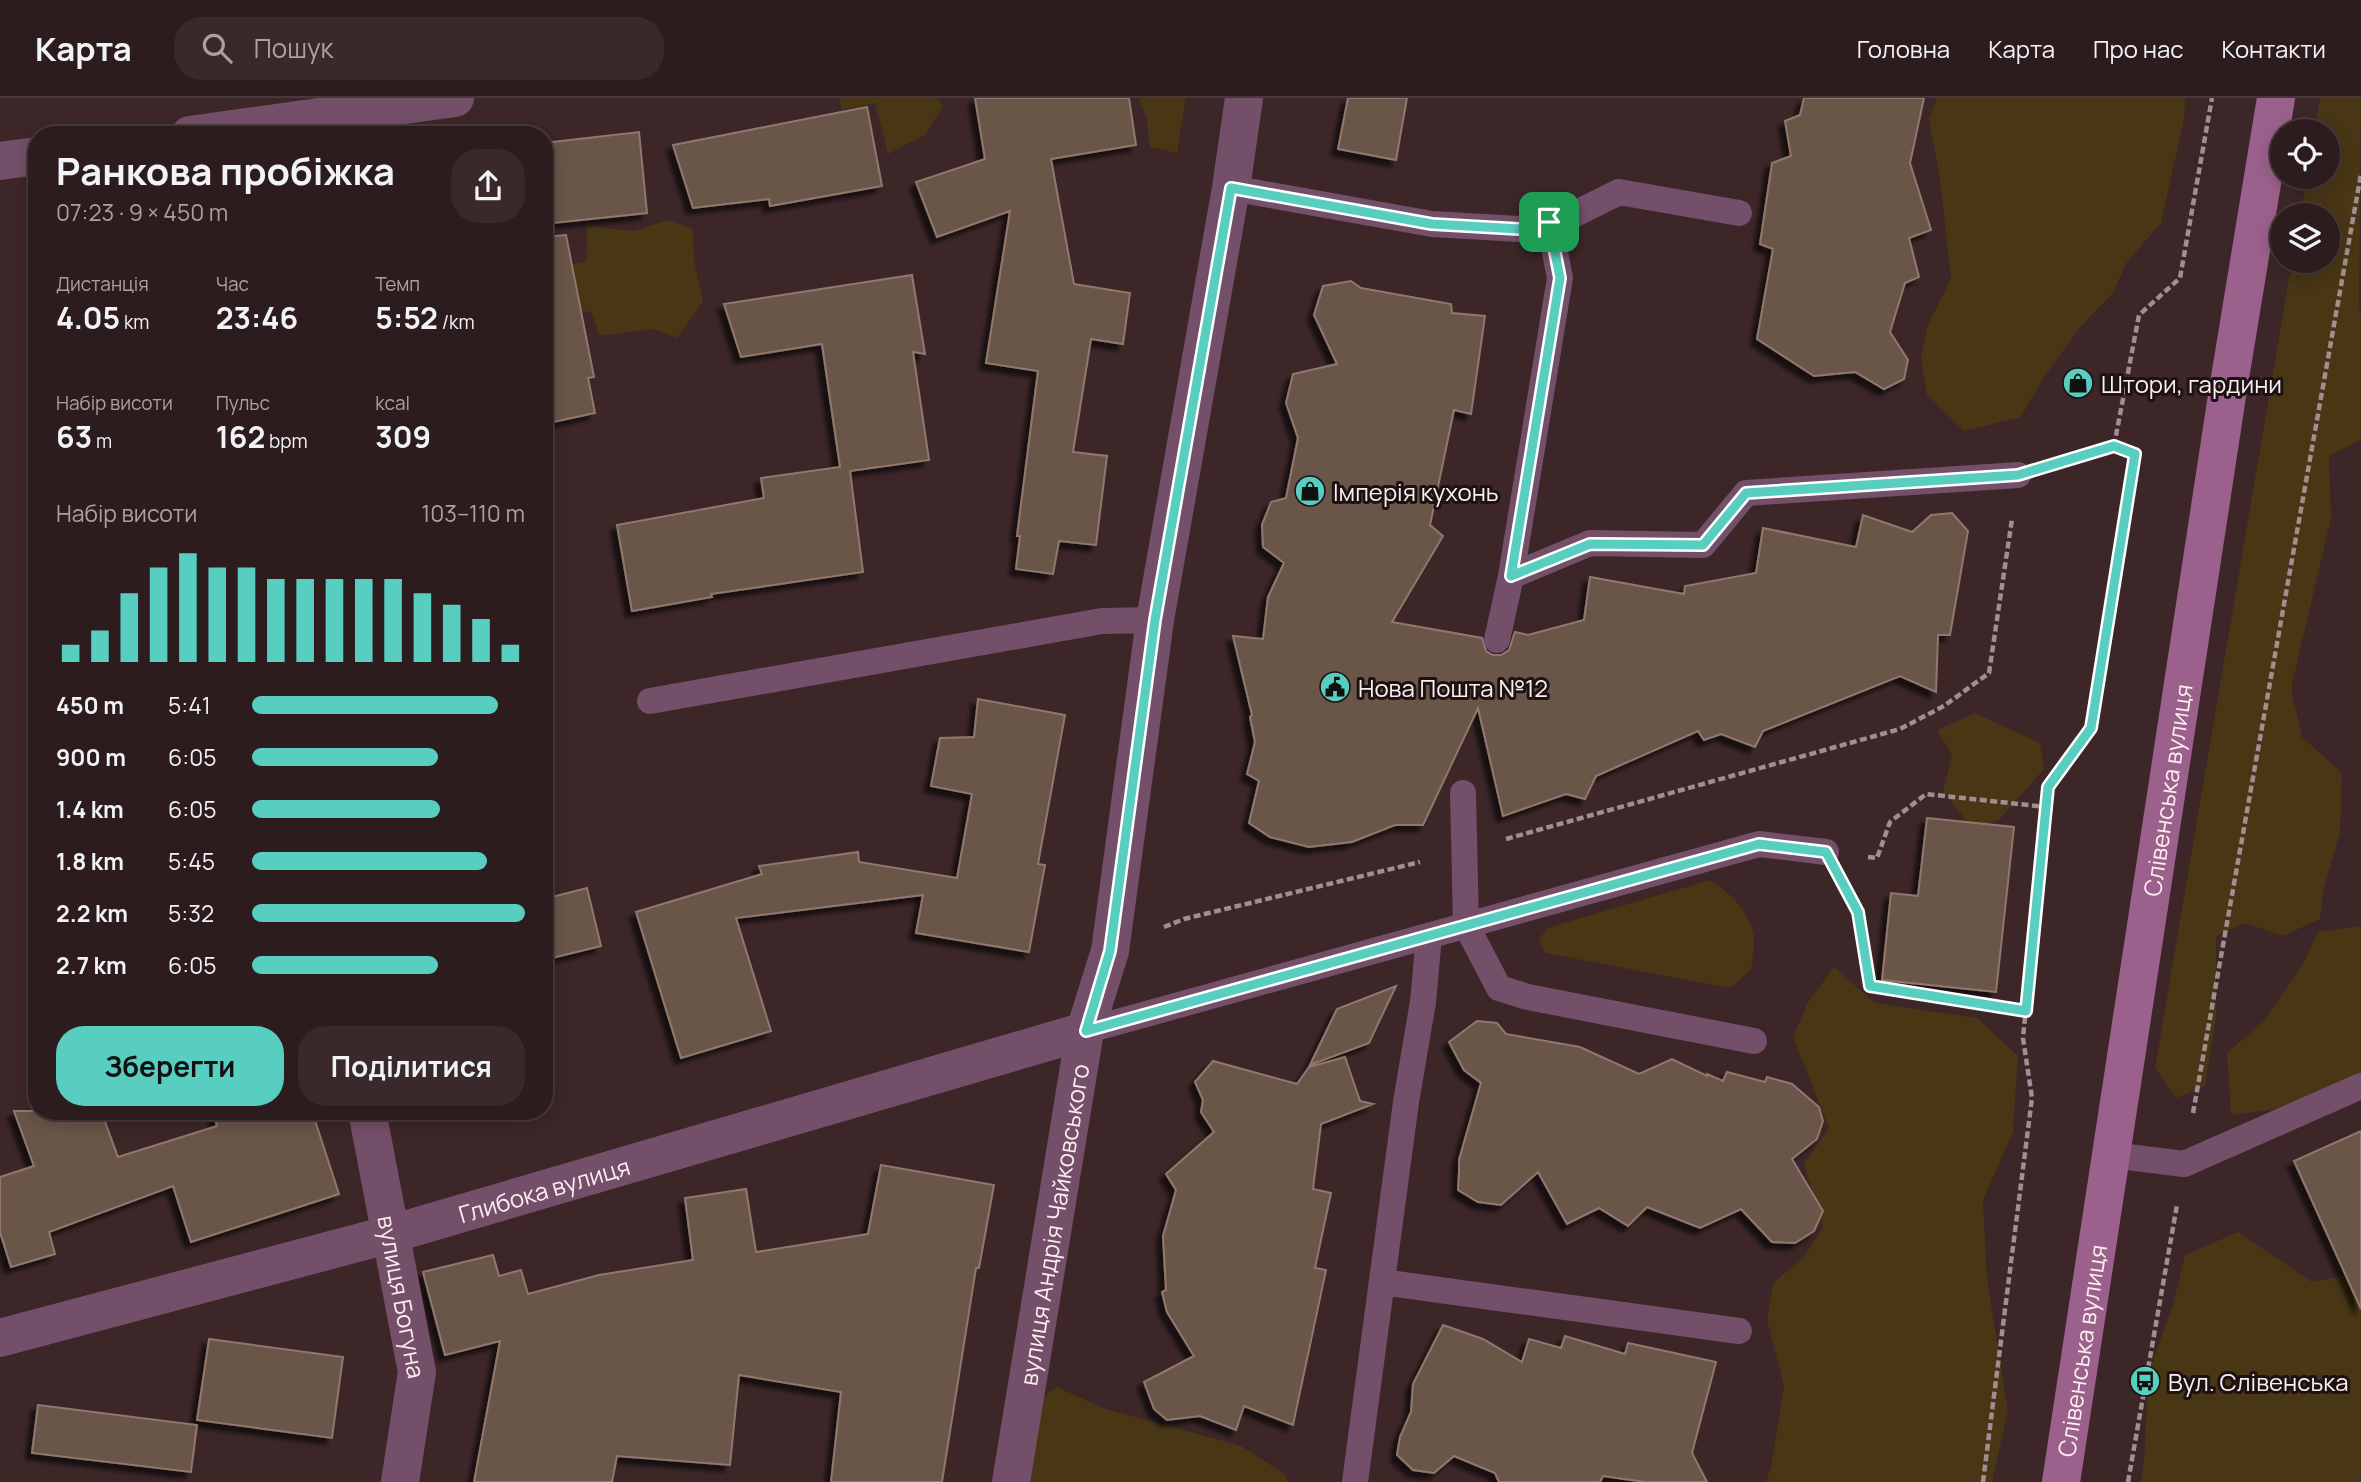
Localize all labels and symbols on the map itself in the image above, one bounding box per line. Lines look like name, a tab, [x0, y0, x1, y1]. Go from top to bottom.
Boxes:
pin	[1519, 192, 1579, 252]
shop icon: Штори, гардини	[2061, 366, 2095, 400]
place label: Штори, гардини	[2101, 367, 2282, 400]
shop icon: Імперія кухонь	[1293, 474, 1327, 508]
place label: Імперія кухонь	[1333, 475, 1499, 508]
public building icon: Нова Пошта №12	[1318, 670, 1352, 704]
place label: Нова Пошта №12	[1358, 671, 1548, 704]
street label: Слівенська вулиця	[2134, 682, 2199, 899]
street label: вулиця Андрія Чайковського	[1011, 1061, 1096, 1388]
street label: Глибока вулиця	[454, 1149, 634, 1230]
street label: вулиця Богуна	[371, 1212, 434, 1381]
street label: Слівенська вулиця	[2049, 1242, 2114, 1459]
bus stop icon: Вул. Слівенська	[2128, 1364, 2162, 1398]
place label: Вул. Слівенська	[2168, 1365, 2349, 1398]

